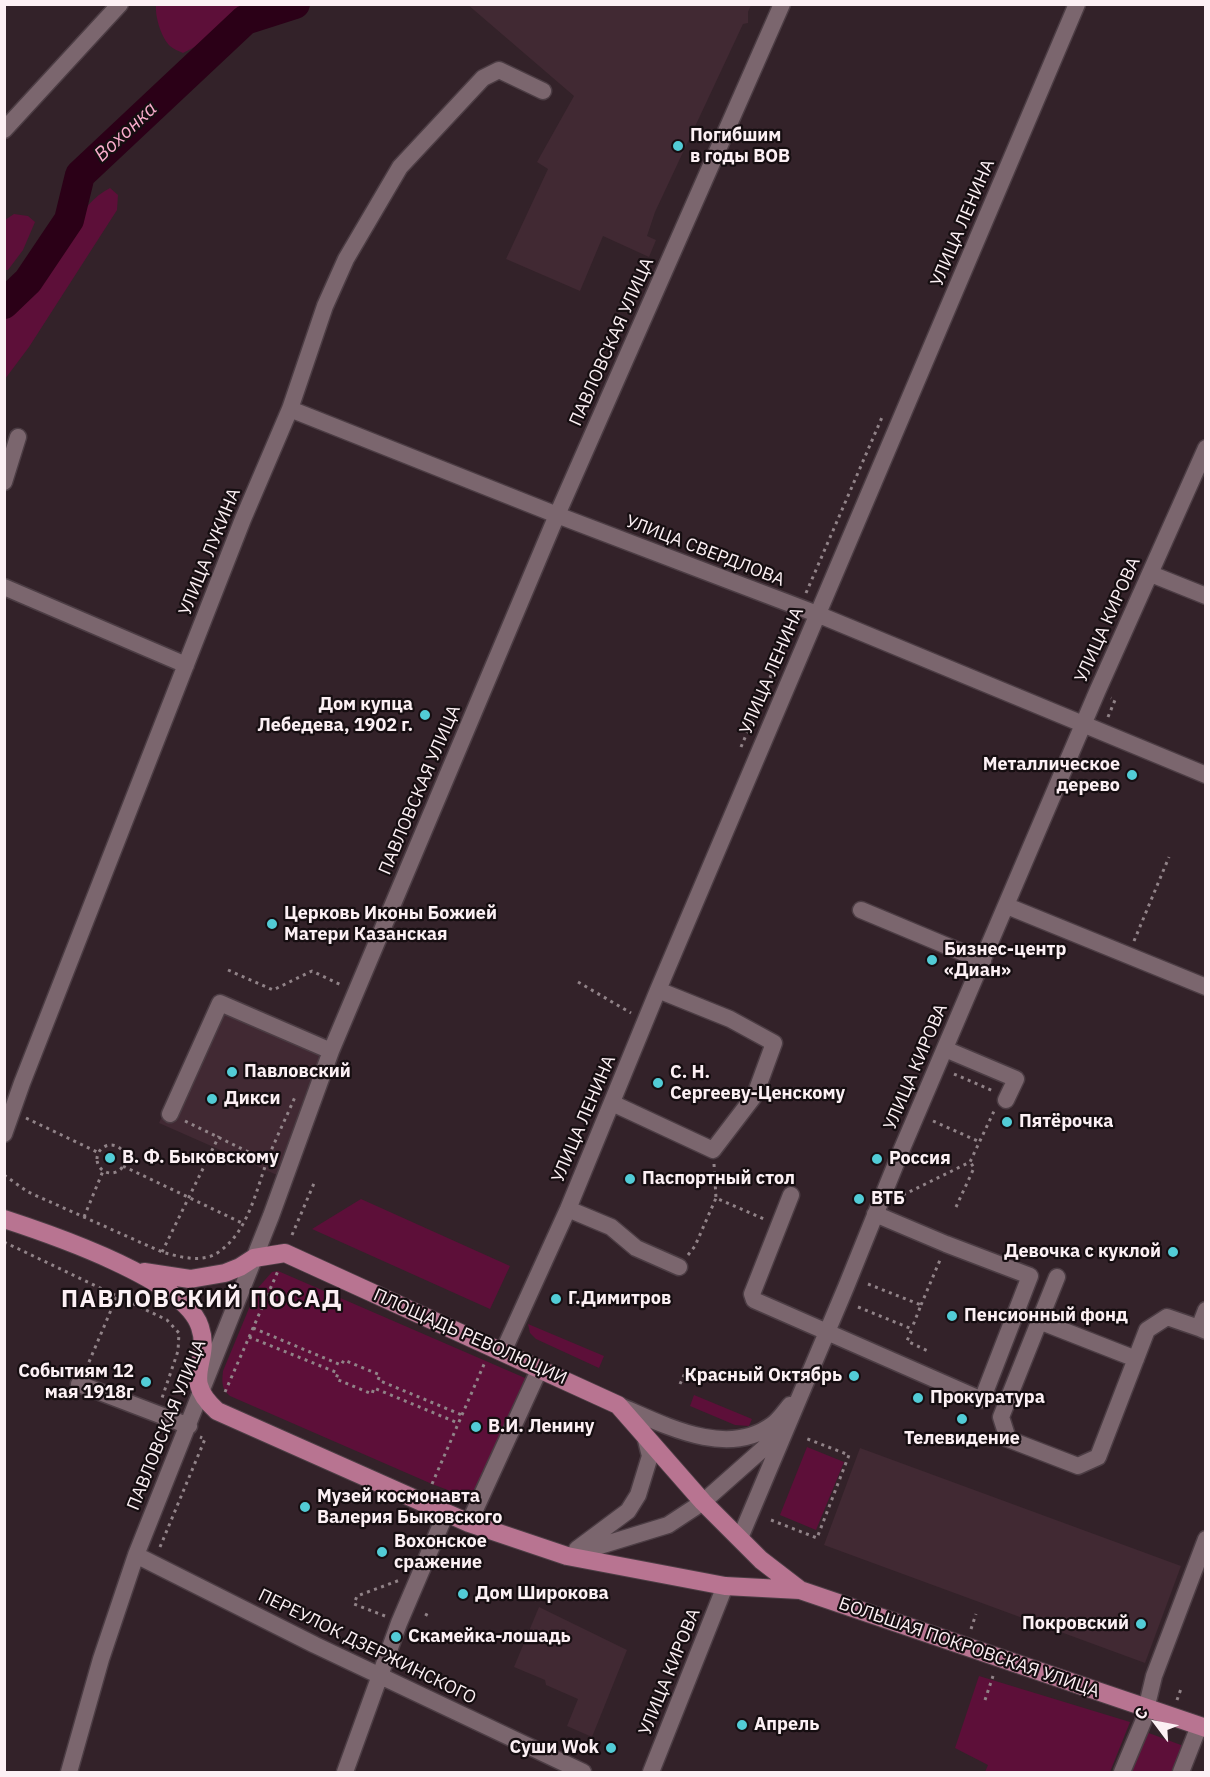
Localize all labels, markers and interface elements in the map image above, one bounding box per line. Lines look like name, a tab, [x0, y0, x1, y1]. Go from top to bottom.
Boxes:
water label: Вохонка	[90, 97, 162, 167]
place label: Погибшим в годы ВОВ	[690, 125, 790, 168]
marker: Погибшим в годы ВОВ	[671, 139, 685, 153]
street label: УЛИЦА ЛЕНИНА	[926, 156, 1000, 290]
street label: ПАВЛОВСКАЯ УЛИЦА	[565, 254, 659, 430]
street label: УЛИЦА ЛУКИНА	[175, 485, 245, 619]
street label: УЛИЦА СВЕРДЛОВА	[622, 511, 788, 591]
street label: УЛИЦА КИРОВА	[1071, 554, 1145, 686]
street label: УЛИЦА ЛЕНИНА	[735, 604, 809, 738]
place label: Дом купца Лебедева, 1902 г.	[258, 694, 413, 736]
street label: ПАВЛОВСКАЯ УЛИЦА	[374, 702, 466, 878]
marker: Дом купца Лебедева, 1902 г.	[418, 708, 432, 722]
place label: Металлическое дерево	[983, 754, 1120, 796]
marker: Металлическое дерево	[1125, 768, 1139, 782]
place label: Церковь Иконы Божией Матери Казанская	[284, 903, 497, 946]
marker: Церковь Иконы Божией Матери Казанская	[265, 917, 279, 931]
place label: Бизнес-центр «Диан»	[944, 939, 1066, 982]
marker: Бизнес-центр «Диан»	[925, 953, 939, 967]
street label: УЛИЦА КИРОВА	[880, 1001, 952, 1133]
street label: УЛИЦА ЛЕНИНА	[547, 1052, 621, 1186]
place label: Павловский	[244, 1061, 351, 1083]
place label: С. Н. Сергееву-Ценскому	[670, 1062, 845, 1104]
marker: Павловский	[225, 1065, 239, 1079]
marker: С. Н. Сергееву-Ценскому	[651, 1076, 665, 1090]
place label: Дикси	[224, 1088, 280, 1110]
marker: Дикси	[205, 1092, 219, 1106]
place label: Пятёрочка	[1019, 1111, 1113, 1133]
marker: Пятёрочка	[1000, 1115, 1014, 1129]
place label: В. Ф. Быковскому	[122, 1147, 279, 1169]
place label: Россия	[889, 1148, 951, 1170]
marker: В. Ф. Быковскому	[103, 1151, 117, 1165]
marker: Россия	[870, 1152, 884, 1166]
place label: Паспортный стол	[642, 1168, 795, 1190]
marker: Паспортный стол	[623, 1172, 637, 1186]
place label: ВТБ	[871, 1188, 905, 1210]
marker: ВТБ	[852, 1192, 866, 1206]
place label: Девочка с куклой	[1004, 1241, 1161, 1263]
marker: Девочка с куклой	[1166, 1245, 1180, 1259]
street label: ПЛОЩАДЬ РЕВОЛЮЦИИ	[370, 1285, 570, 1389]
district label: ПАВЛОВСКИЙ ПОСАД	[61, 1286, 343, 1314]
place label: Г.Димитров	[568, 1288, 671, 1310]
marker: Г.Димитров	[549, 1292, 563, 1306]
place label: Пенсионный фонд	[964, 1305, 1128, 1327]
marker: Пенсионный фонд	[945, 1309, 959, 1323]
street label: ПАВЛОВСКАЯ УЛИЦА	[123, 1336, 211, 1514]
place label: Событиям 12 мая 1918г	[18, 1361, 134, 1404]
place label: Красный Октябрь	[685, 1365, 842, 1387]
marker: Красный Октябрь	[847, 1369, 861, 1383]
marker: Событиям 12 мая 1918г	[139, 1375, 153, 1389]
place label: Прокуратура	[930, 1387, 1045, 1409]
marker: Прокуратура	[911, 1391, 925, 1405]
marker: Телевидение	[955, 1412, 969, 1426]
place label: В.И. Ленину	[488, 1416, 594, 1438]
marker: В.И. Ленину	[469, 1420, 483, 1434]
place label: Телевидение	[904, 1428, 1020, 1450]
place label: Музей космонавта Валерия Быковского	[317, 1486, 502, 1528]
marker: Музей космонавта Валерия Быковского	[298, 1500, 312, 1514]
place label: Вохонское сражение	[394, 1531, 487, 1574]
marker: Вохонское сражение	[375, 1545, 389, 1559]
place label: Дом Широкова	[475, 1583, 609, 1605]
street label: ПЕРЕУЛОК ДЗЕРЖИНСКОГО	[254, 1585, 480, 1709]
marker: Дом Широкова	[456, 1587, 470, 1601]
street label: БОЛЬШАЯ ПОКРОВСКАЯ УЛИЦА	[836, 1593, 1102, 1703]
street label: УЛИЦА КИРОВА	[635, 1605, 705, 1739]
place label: Покровский	[1022, 1613, 1129, 1635]
marker: Покровский	[1134, 1617, 1148, 1631]
place label: Скамейка-лошадь	[408, 1626, 571, 1648]
marker: Скамейка-лошадь	[389, 1630, 403, 1644]
north arrow	[1126, 1693, 1186, 1753]
text: С	[1129, 1704, 1152, 1723]
place label: Апрель	[754, 1714, 819, 1736]
marker: Апрель	[735, 1718, 749, 1732]
place label: Суши Wok	[510, 1737, 599, 1759]
marker: Суши Wok	[604, 1741, 618, 1755]

